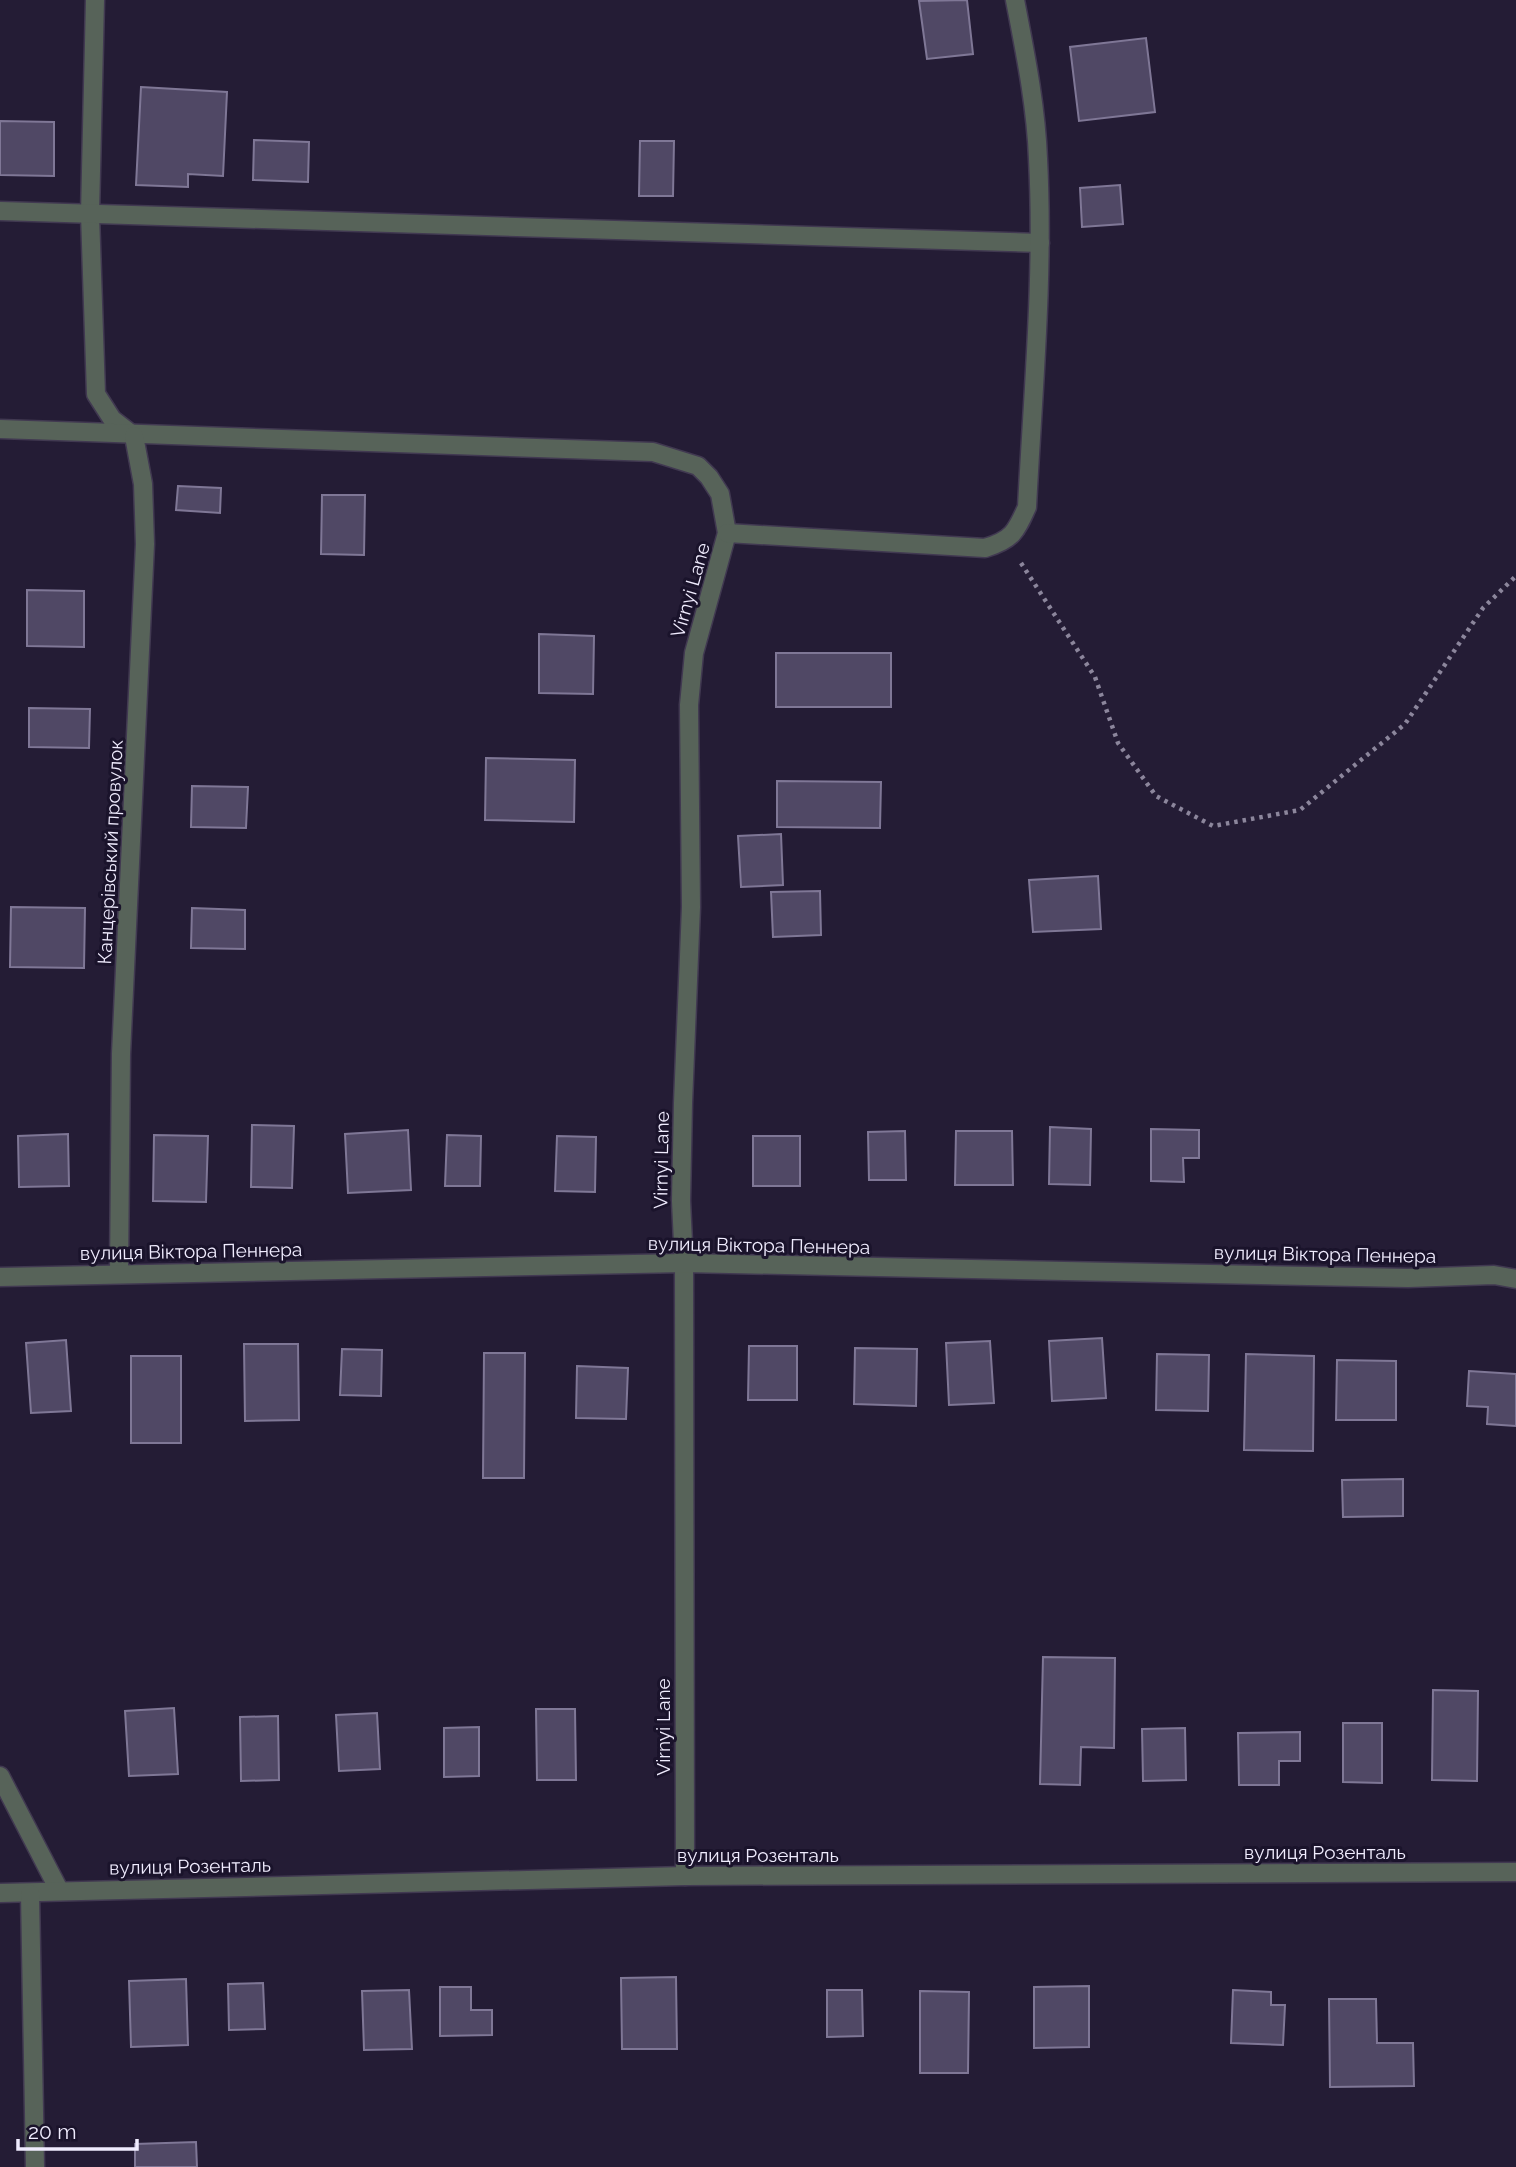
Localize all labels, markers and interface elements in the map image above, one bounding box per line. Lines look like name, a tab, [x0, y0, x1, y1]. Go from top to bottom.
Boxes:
street label: Virnyi Lane	[666, 540, 714, 640]
street label: Канцерівський провулок	[93, 739, 127, 965]
street label: Virnyi Lane	[649, 1111, 673, 1209]
street label: вулиця Віктора Пеннера	[648, 1232, 870, 1258]
street label: вулиця Віктора Пеннера	[80, 1238, 302, 1264]
street label: вулиця Віктора Пеннера	[1214, 1241, 1436, 1267]
street label: Virnyi Lane	[652, 1678, 674, 1776]
street label: вулиця Розенталь	[1244, 1841, 1406, 1863]
street label: вулиця Розенталь	[677, 1844, 839, 1866]
street label: вулиця Розенталь	[109, 1854, 271, 1878]
scale bar	[18, 2108, 136, 2152]
text: 20 m	[28, 2119, 76, 2144]

